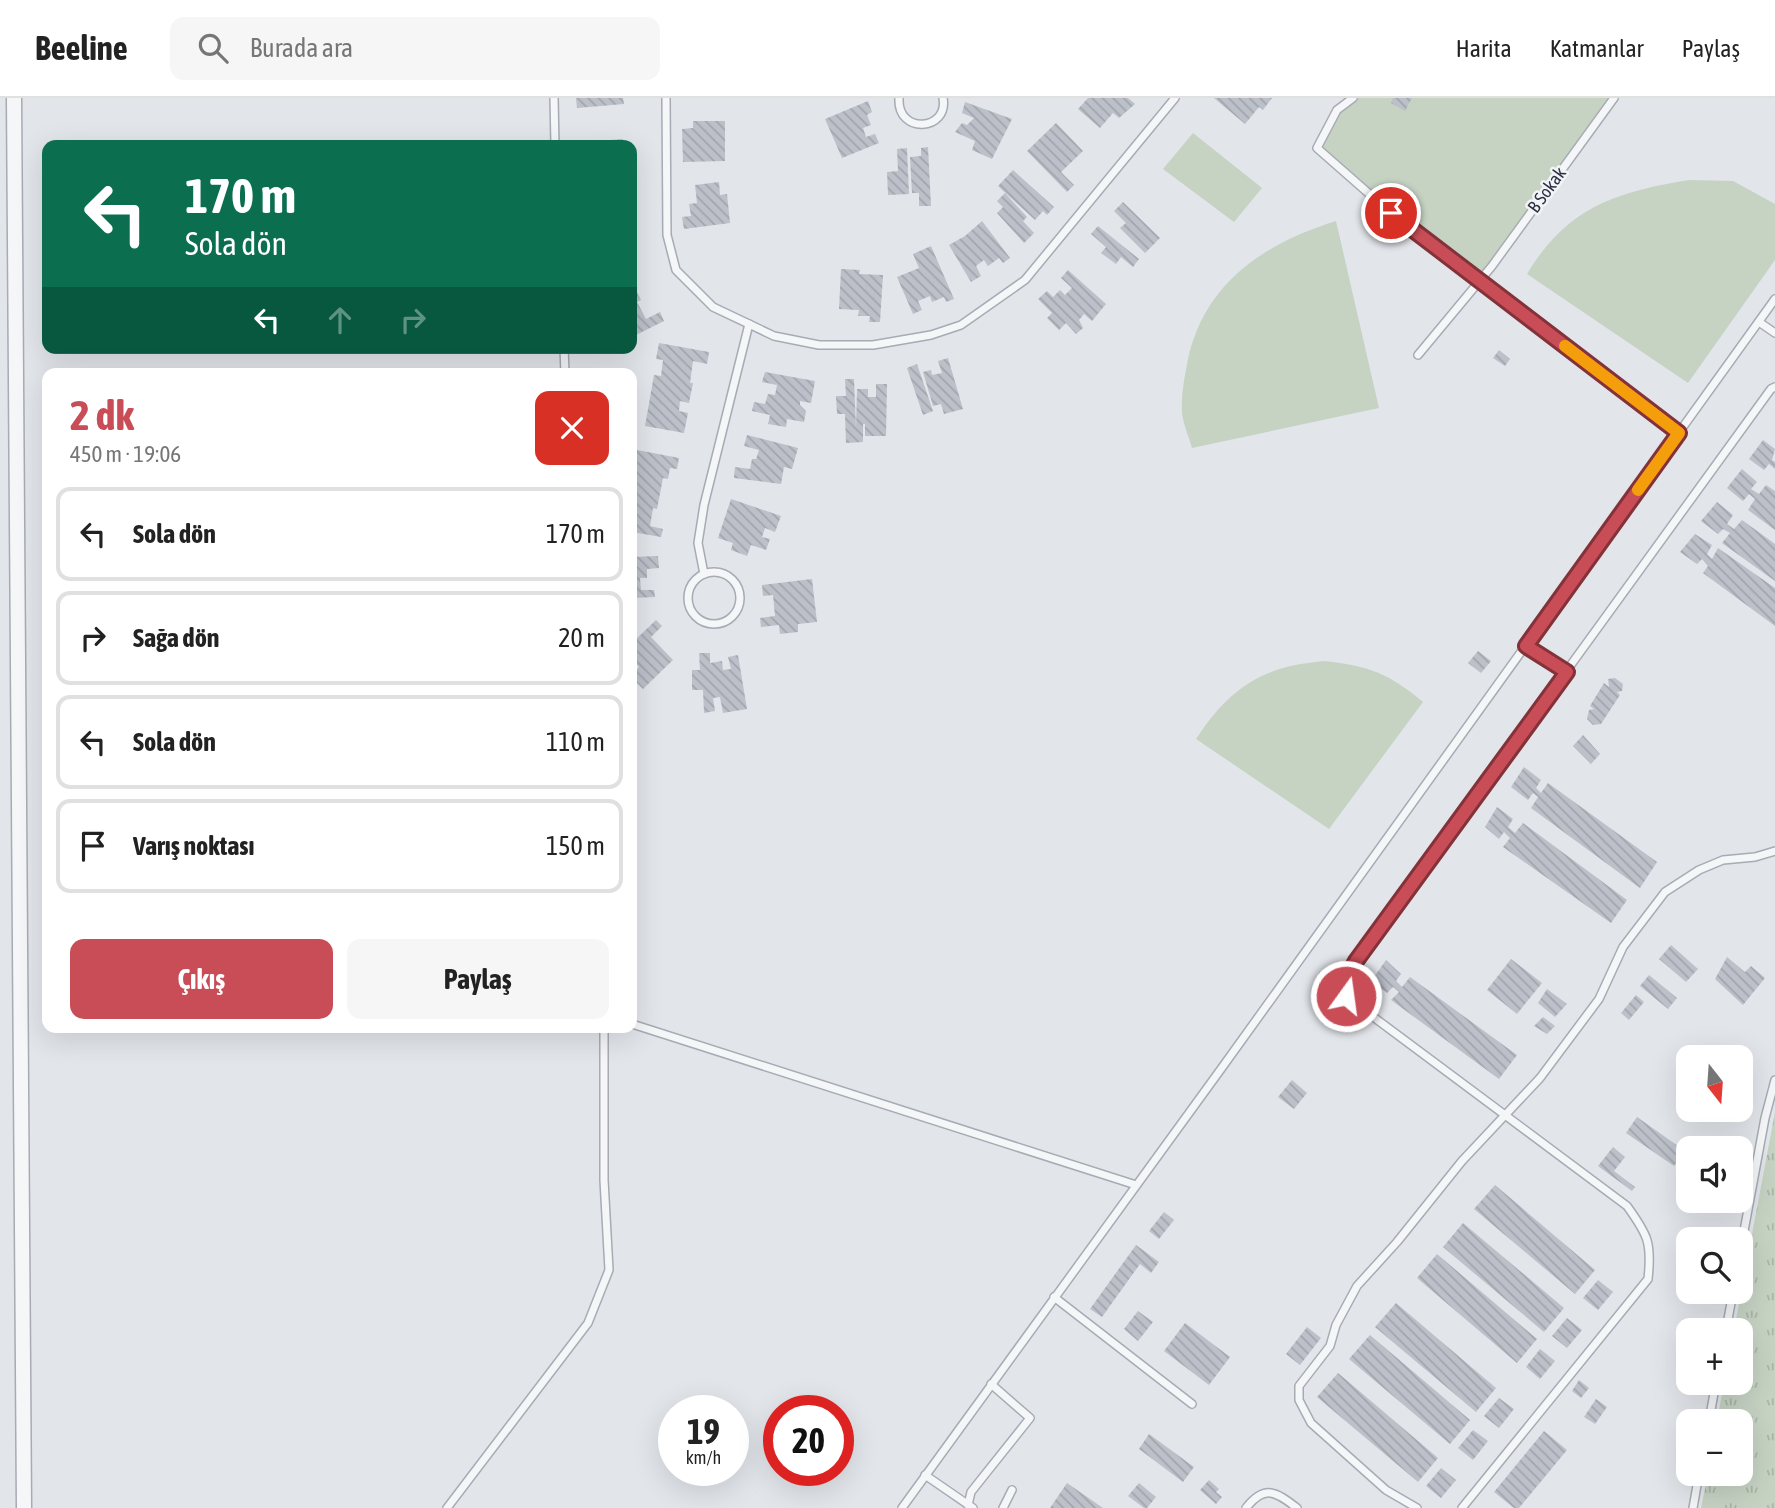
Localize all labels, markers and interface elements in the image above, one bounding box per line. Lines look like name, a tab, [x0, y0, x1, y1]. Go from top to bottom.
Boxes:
search box	[170, 17, 660, 80]
text: Beeline	[35, 29, 128, 67]
icon: search	[194, 29, 232, 67]
text: Burada ara	[250, 33, 353, 63]
text: Harita	[1456, 35, 1512, 62]
text: Katmanlar	[1550, 35, 1644, 62]
text: Paylaş	[1682, 35, 1740, 62]
street label: B Sokak	[1523, 163, 1570, 217]
text: 170 m	[185, 167, 296, 223]
icon: left	[70, 168, 161, 259]
pin	[1361, 183, 1421, 243]
icon: arrive	[1372, 194, 1410, 232]
text: Sola dön	[185, 225, 287, 262]
icon: left	[248, 301, 286, 339]
icon: ahead	[321, 301, 359, 339]
icon: right	[394, 301, 432, 339]
text: 2 dk	[70, 391, 134, 439]
button: close	[535, 391, 609, 465]
text: 450 m · 19:06	[70, 441, 181, 467]
icon: left	[74, 515, 112, 553]
text: Sola dön	[133, 519, 216, 549]
text: 170 m	[546, 519, 605, 549]
icon: right	[74, 619, 112, 657]
text: Sağa dön	[133, 623, 219, 653]
text: 20 m	[558, 623, 605, 653]
icon: left	[74, 723, 112, 761]
text: Sola dön	[133, 727, 216, 757]
text: 110 m	[546, 727, 605, 757]
icon: arrive	[74, 827, 112, 865]
text: Varış noktası	[133, 831, 254, 861]
text: 150 m	[546, 831, 605, 861]
button: Çıkış	[70, 939, 333, 1019]
button: Paylaş	[347, 939, 609, 1019]
position arrow	[1309, 959, 1383, 1033]
north arrow	[1676, 1045, 1754, 1122]
map controls	[1676, 1045, 1753, 1486]
button: sound	[1676, 1136, 1753, 1213]
button: search	[1676, 1227, 1753, 1304]
button: +	[1676, 1318, 1753, 1395]
speed limit sign: 20	[763, 1395, 854, 1486]
button: −	[1676, 1409, 1753, 1486]
text: 19	[687, 1411, 720, 1451]
text: km/h	[686, 1447, 721, 1468]

